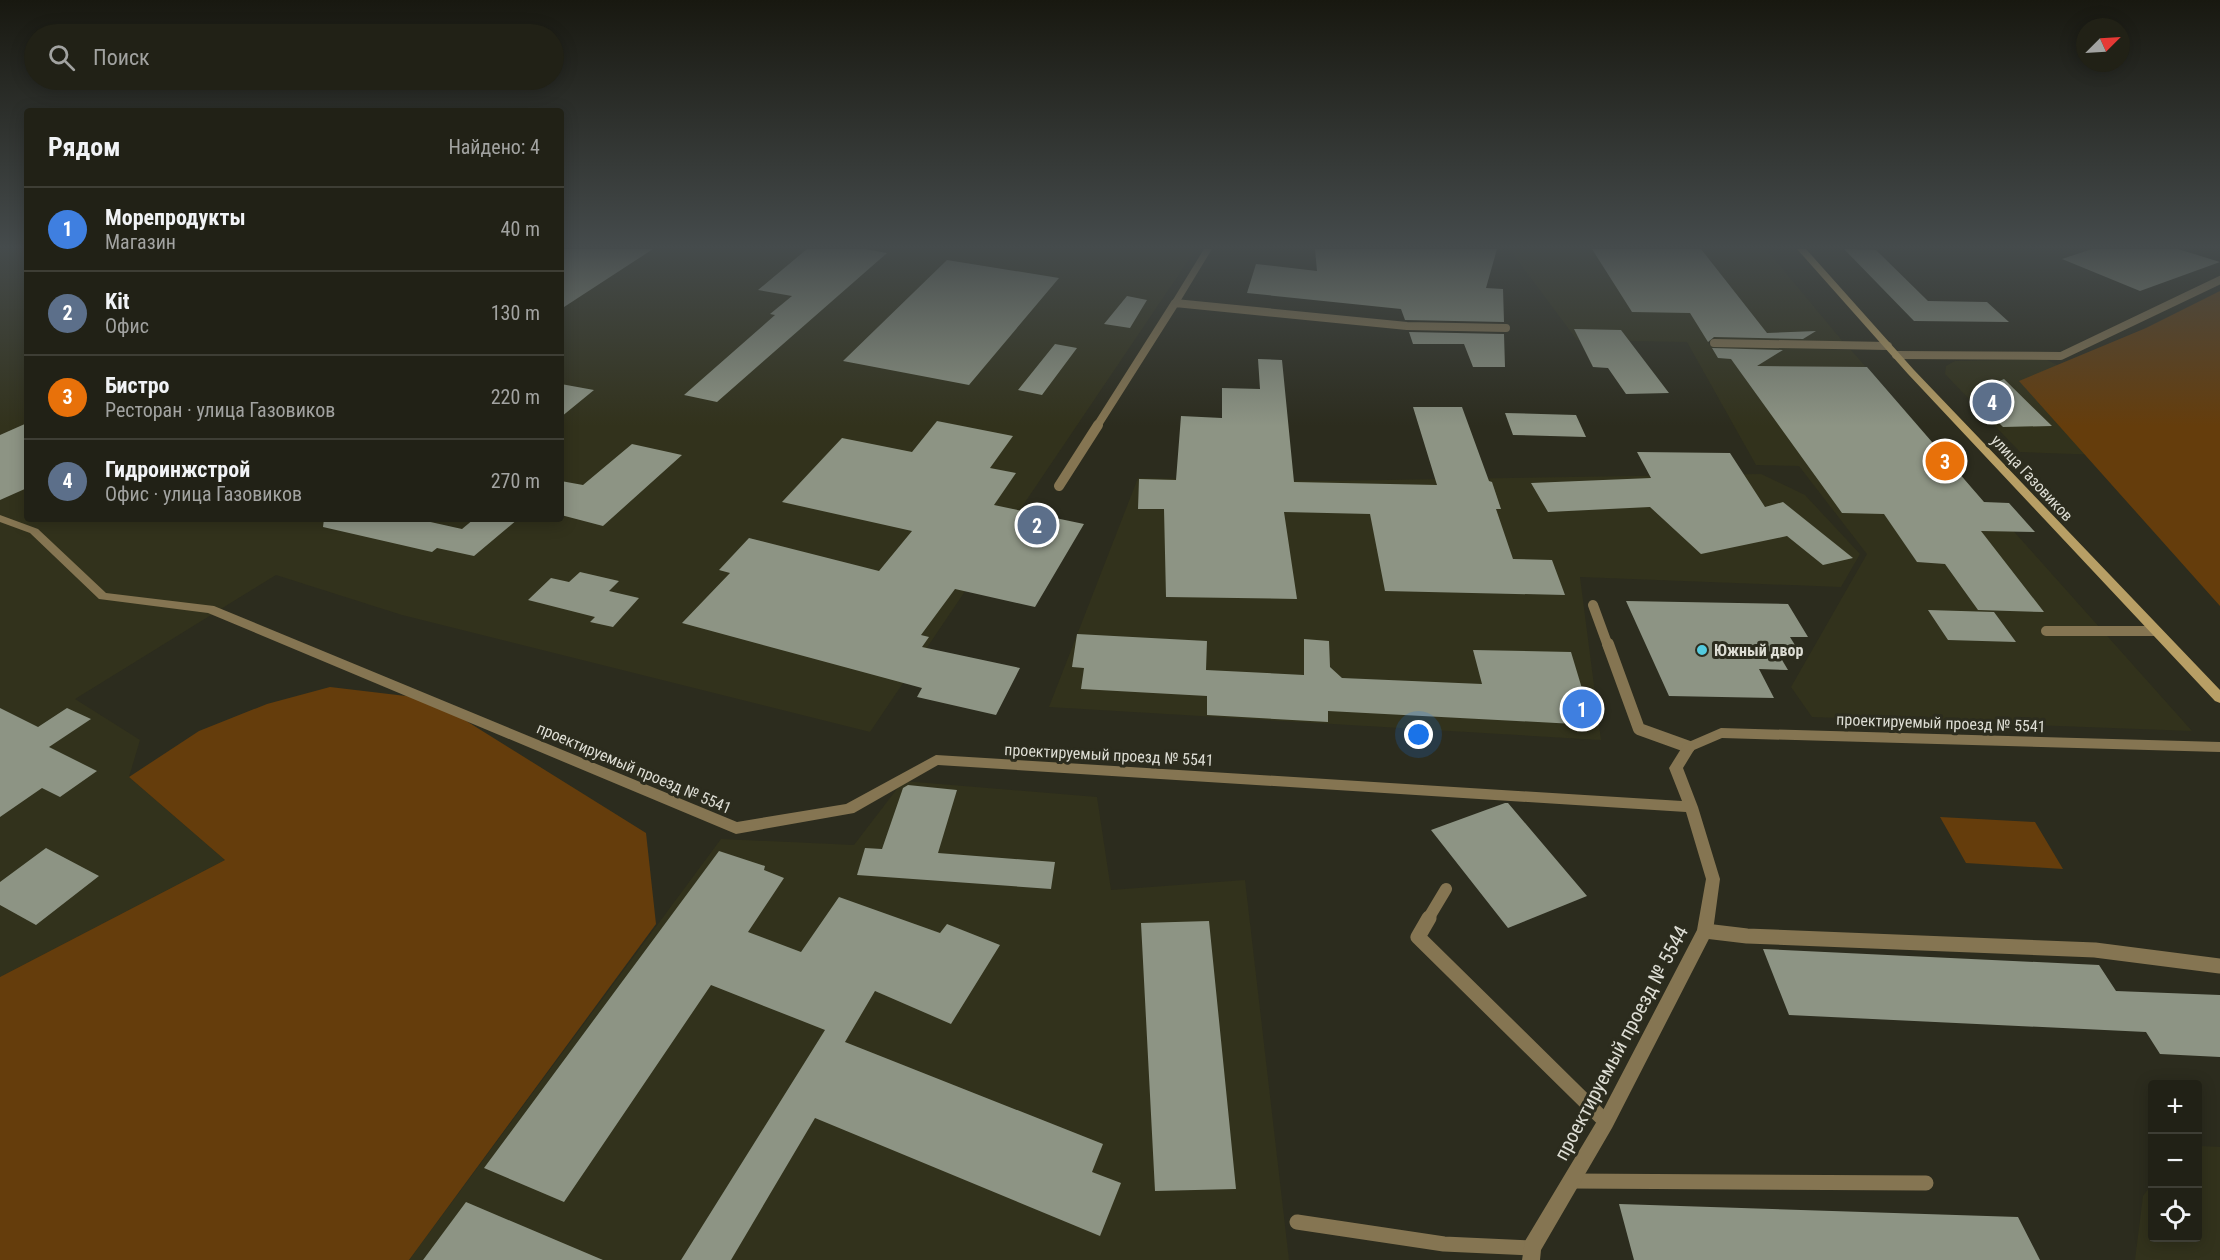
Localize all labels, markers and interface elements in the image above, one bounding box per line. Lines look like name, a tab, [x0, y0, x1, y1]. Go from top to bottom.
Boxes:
north arrow	[2076, 18, 2130, 72]
search box	[24, 24, 564, 90]
icon: search	[45, 41, 78, 74]
text: Поиск	[93, 45, 150, 70]
text: Рядом	[48, 132, 120, 162]
text: Найдено: 4	[448, 135, 540, 159]
text: Морепродукты	[105, 205, 246, 230]
text: 1	[62, 217, 73, 241]
text: 40 m	[501, 217, 540, 241]
text: Магазин	[105, 230, 176, 254]
text: Kit	[105, 289, 129, 314]
text: 2	[62, 301, 73, 325]
text: 130 m	[491, 301, 540, 325]
text: Офис	[105, 314, 149, 338]
text: Бистро	[105, 373, 170, 398]
pin: 4	[1972, 380, 2012, 424]
text: 3	[62, 385, 73, 409]
text: 220 m	[491, 385, 540, 409]
text: Ресторан · улица Газовиков	[105, 398, 335, 422]
street label: улица Газовиков	[1987, 431, 2077, 525]
pin: 3	[1926, 438, 1964, 484]
text: Гидроинжстрой	[105, 457, 250, 482]
text: 4	[62, 469, 73, 493]
text: 270 m	[491, 469, 540, 493]
text: Офис · улица Газовиков	[105, 482, 302, 506]
pin: 2	[1018, 502, 1056, 548]
place label: Южный двор	[1714, 641, 1803, 660]
marker: Южный двор	[1695, 643, 1709, 657]
pin: 1	[1562, 686, 1602, 732]
street label: проектируемый проезд № 5541	[1836, 710, 2046, 736]
street label: проектируемый проезд № 5541	[534, 718, 734, 818]
your location	[1404, 720, 1433, 749]
street label: проектируемый проезд № 5541	[1004, 740, 1214, 770]
street label: проектируемый проезд № 5544	[1549, 922, 1693, 1164]
map controls	[2148, 1080, 2202, 1242]
button: +	[2148, 1080, 2202, 1134]
button: −	[2148, 1134, 2202, 1188]
button: locate	[2148, 1188, 2202, 1242]

